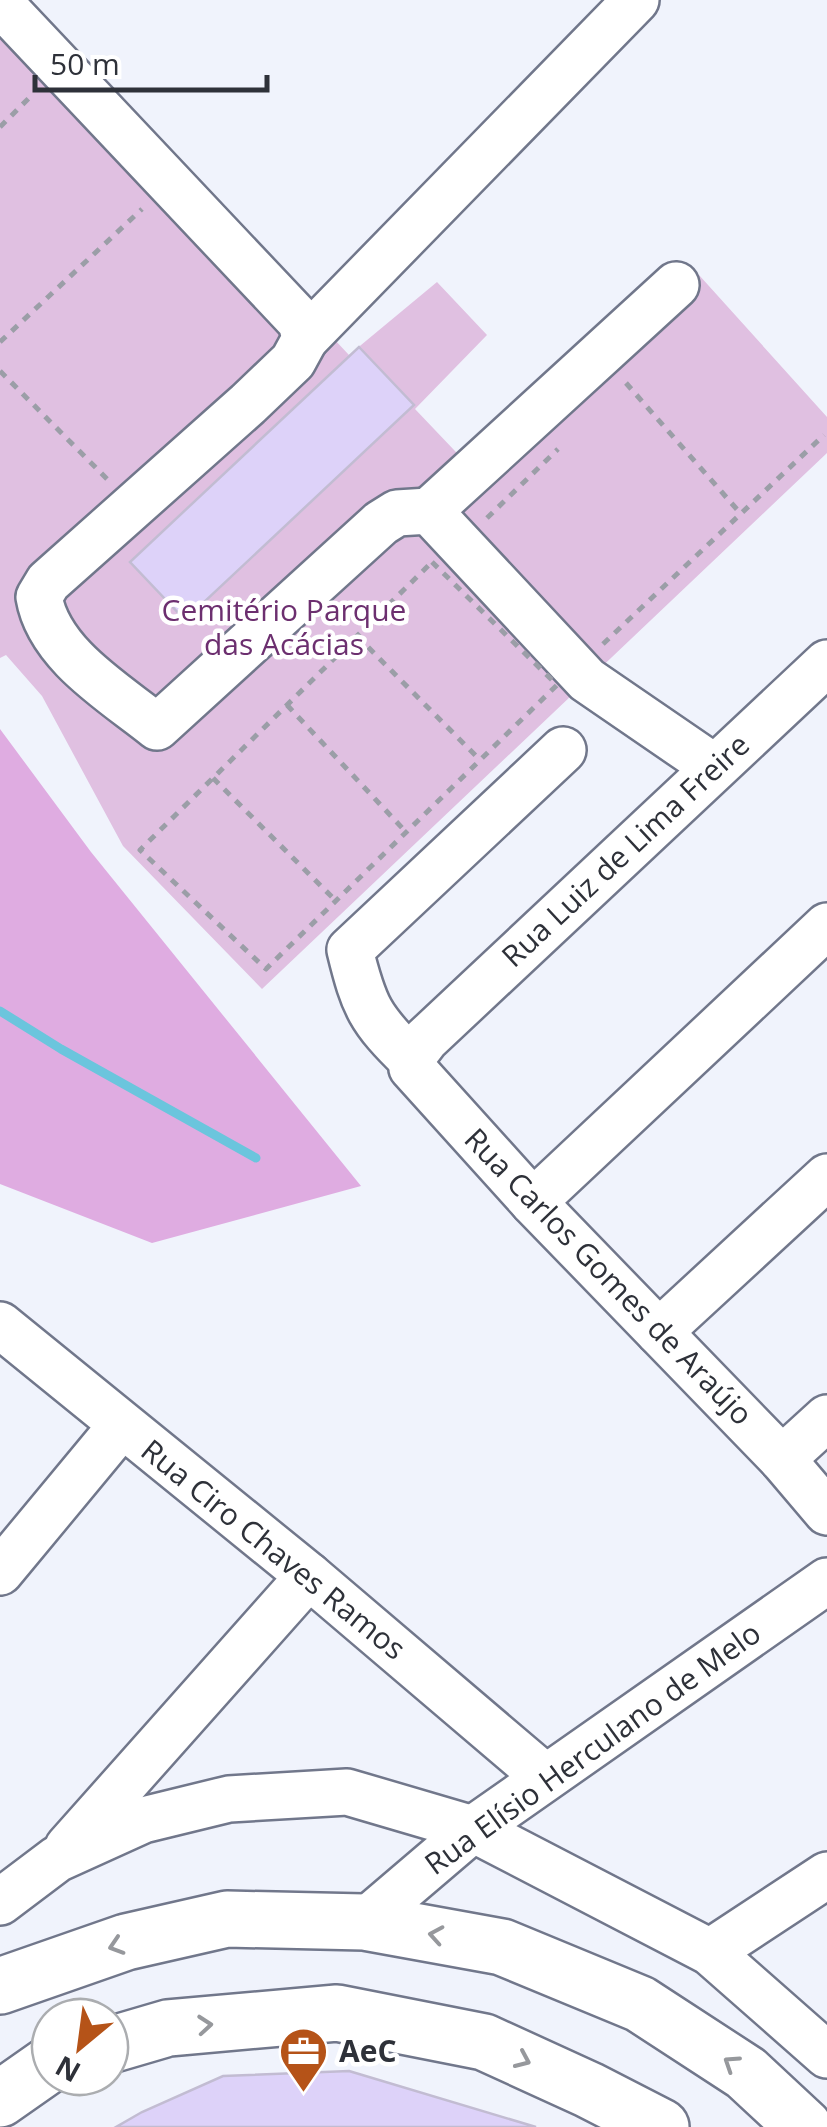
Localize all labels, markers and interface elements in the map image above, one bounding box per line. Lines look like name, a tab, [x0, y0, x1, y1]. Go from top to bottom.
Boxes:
scale bar	[35, 30, 268, 92]
text: 50 m	[50, 43, 120, 84]
park label: Cemitério Parque das Acácias	[162, 589, 406, 664]
street label: Rua Luiz de Lima Freire	[492, 724, 758, 976]
street label: Rua Carlos Gomes de Araújo	[456, 1118, 762, 1433]
street label: Rua Ciro Chaves Ramos	[133, 1429, 415, 1668]
street label: Rua Elísio Herculano de Melo	[416, 1612, 768, 1884]
one-way arrow	[428, 1925, 444, 1946]
one-way arrow	[108, 1934, 125, 1955]
north arrow	[30, 1997, 130, 2097]
one-way arrow	[197, 2014, 213, 2036]
office icon: AeC	[278, 2026, 330, 2094]
place label: AeC	[339, 2030, 397, 2071]
text: N	[48, 2048, 87, 2092]
one-way arrow	[513, 2048, 531, 2068]
one-way arrow	[724, 2056, 742, 2075]

